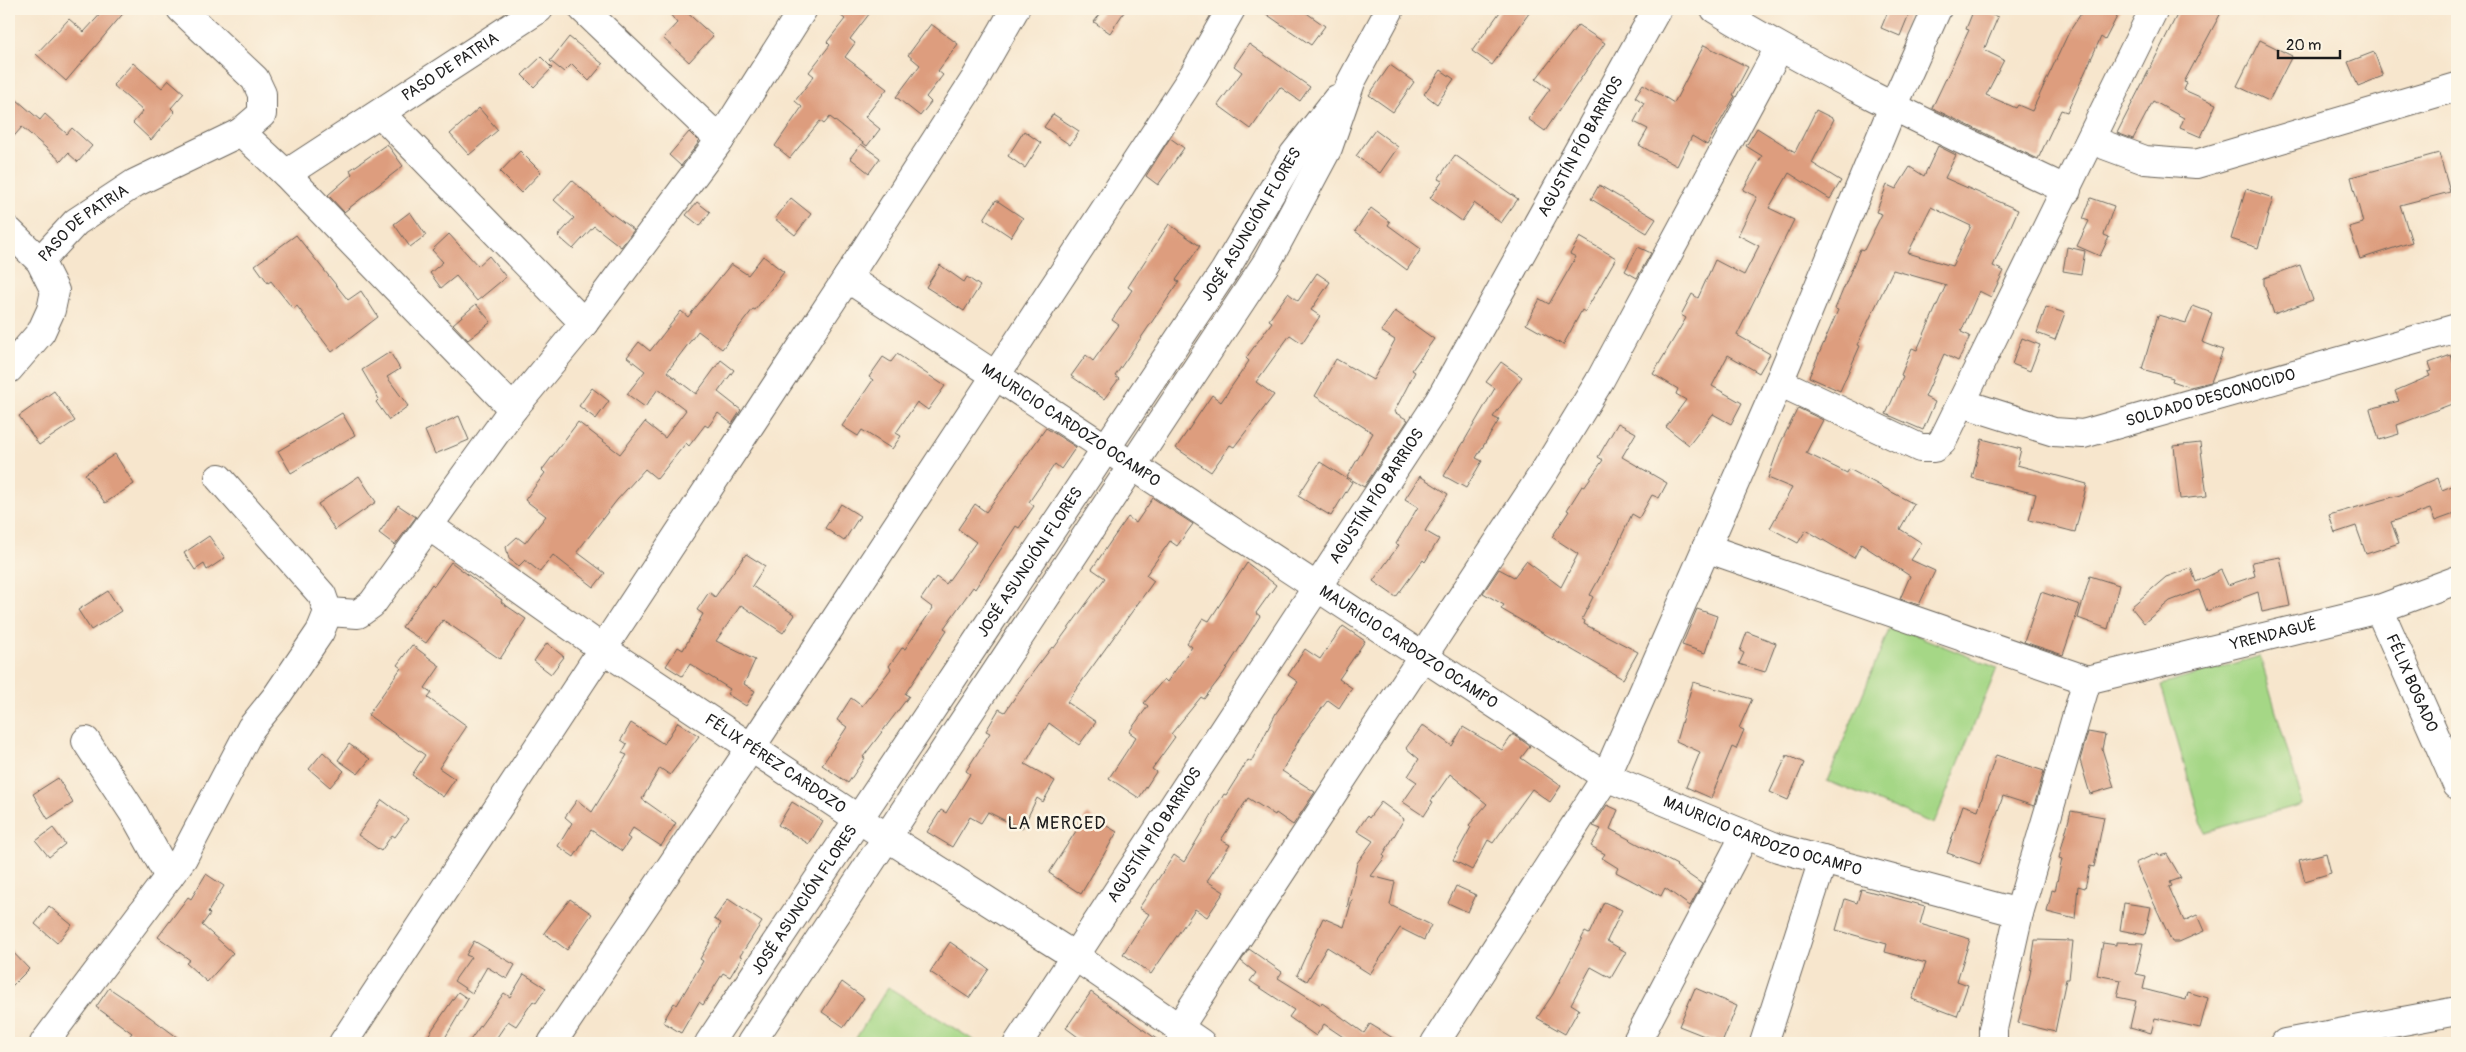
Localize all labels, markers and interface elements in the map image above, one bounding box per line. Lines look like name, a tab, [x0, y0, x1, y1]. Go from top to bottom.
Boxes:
street label: PASO DE PATRIA	[398, 28, 502, 106]
scale bar	[2278, 28, 2341, 60]
text: 20 m	[2286, 36, 2321, 55]
street label: AGUSTÍN PÍO BARRIOS	[1534, 73, 1628, 220]
street label: JOSÉ ASUNCIÓN FLORES	[1197, 143, 1305, 305]
street label: PASO DE PATRIA	[34, 180, 132, 266]
street label: MAURICIO CARDOZO OCAMPO	[978, 359, 1164, 491]
street label: SOLDADO DESCONOCIDO	[2123, 364, 2298, 431]
street label: AGUSTÍN PÍO BARRIOS	[1325, 425, 1428, 568]
street label: JOSÉ ASUNCIÓN FLORES	[973, 484, 1087, 641]
street label: MAURICIO CARDOZO OCAMPO	[1315, 581, 1502, 713]
street label: YRENDAGUÉ	[2227, 614, 2319, 655]
street label: FÉLIX BOGADO	[2381, 631, 2442, 735]
street label: FÉLIX PÉREZ CARDOZO	[701, 709, 850, 818]
street label: AGUSTÍN PÍO BARRIOS	[1103, 763, 1206, 906]
street label: MAURICIO CARDOZO OCAMPO	[1660, 792, 1864, 880]
district label: LA MERCED	[1007, 812, 1107, 835]
street label: JOSÉ ASUNCIÓN FLORES	[747, 821, 862, 979]

